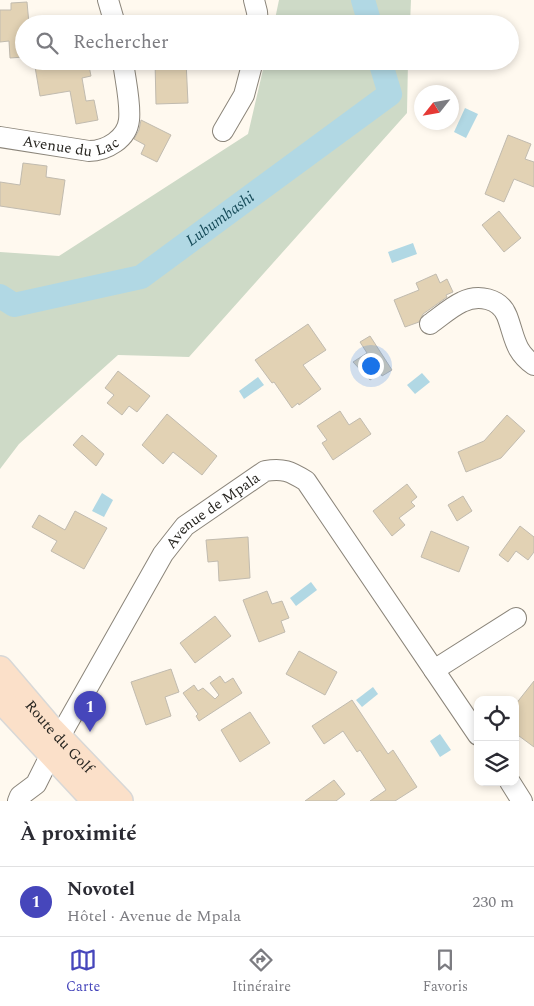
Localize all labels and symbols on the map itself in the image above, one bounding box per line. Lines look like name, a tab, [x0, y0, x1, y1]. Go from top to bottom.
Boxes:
north arrow	[414, 85, 459, 130]
street label: Avenue du Lac	[21, 129, 124, 163]
water label: Lubumbashi	[181, 185, 260, 252]
your location	[358, 353, 384, 379]
street label: Avenue de Mpala	[160, 466, 265, 554]
pin: 1	[74, 691, 106, 732]
street label: Route du Golf	[20, 695, 100, 780]

